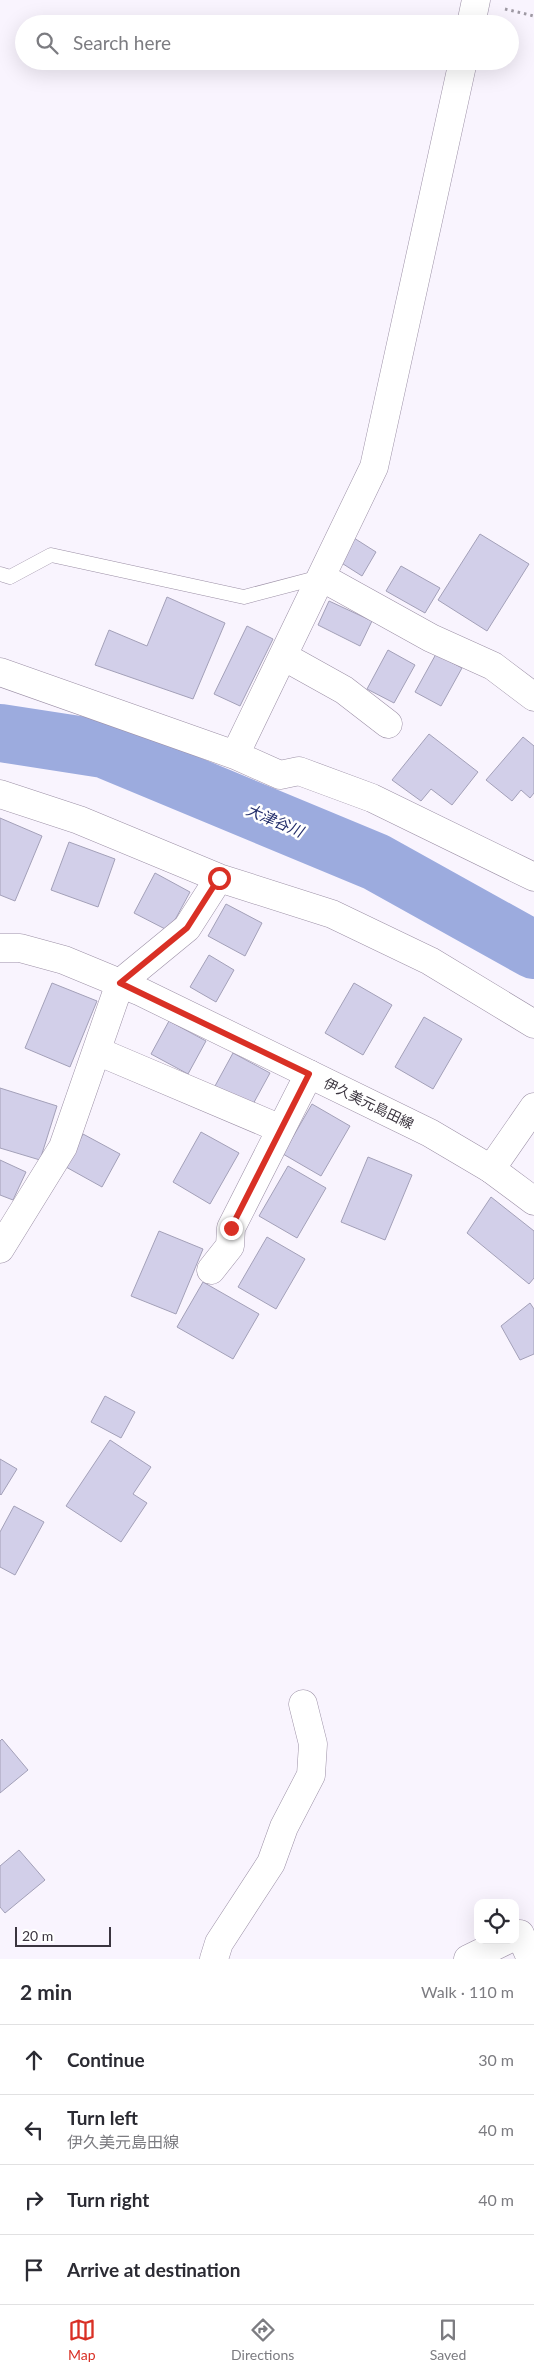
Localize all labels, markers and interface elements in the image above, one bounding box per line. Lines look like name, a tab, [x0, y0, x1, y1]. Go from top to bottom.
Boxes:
search box	[15, 15, 519, 70]
icon: search	[33, 29, 61, 57]
text: Search here	[73, 31, 171, 54]
water label: 大津谷川	[244, 800, 308, 841]
route start	[208, 867, 231, 890]
street label: 伊久美元島田線	[321, 1074, 417, 1132]
route end	[220, 1217, 243, 1240]
map controls	[474, 1899, 519, 1944]
button: locate	[474, 1899, 519, 1944]
scale bar	[15, 1924, 111, 1947]
text: 20 m	[22, 1927, 53, 1944]
text: 2 min	[20, 1979, 72, 2004]
text: Walk · 110 m	[421, 1982, 514, 2001]
icon: ahead	[20, 2046, 48, 2074]
text: Continue	[67, 2048, 145, 2071]
text: 30 m	[478, 2050, 514, 2069]
text: Turn left	[67, 2106, 138, 2129]
icon: left	[20, 2116, 48, 2144]
text: 40 m	[478, 2120, 514, 2139]
text: 伊久美元島田線	[67, 2132, 179, 2151]
icon: right	[20, 2186, 48, 2214]
text: Turn right	[67, 2188, 149, 2211]
text: 40 m	[478, 2190, 514, 2209]
icon: arrive	[20, 2256, 48, 2284]
text: Arrive at destination	[67, 2258, 240, 2281]
tab: Map	[68, 2316, 96, 2363]
tab: Directions	[231, 2316, 294, 2363]
tab: Saved	[430, 2316, 466, 2363]

